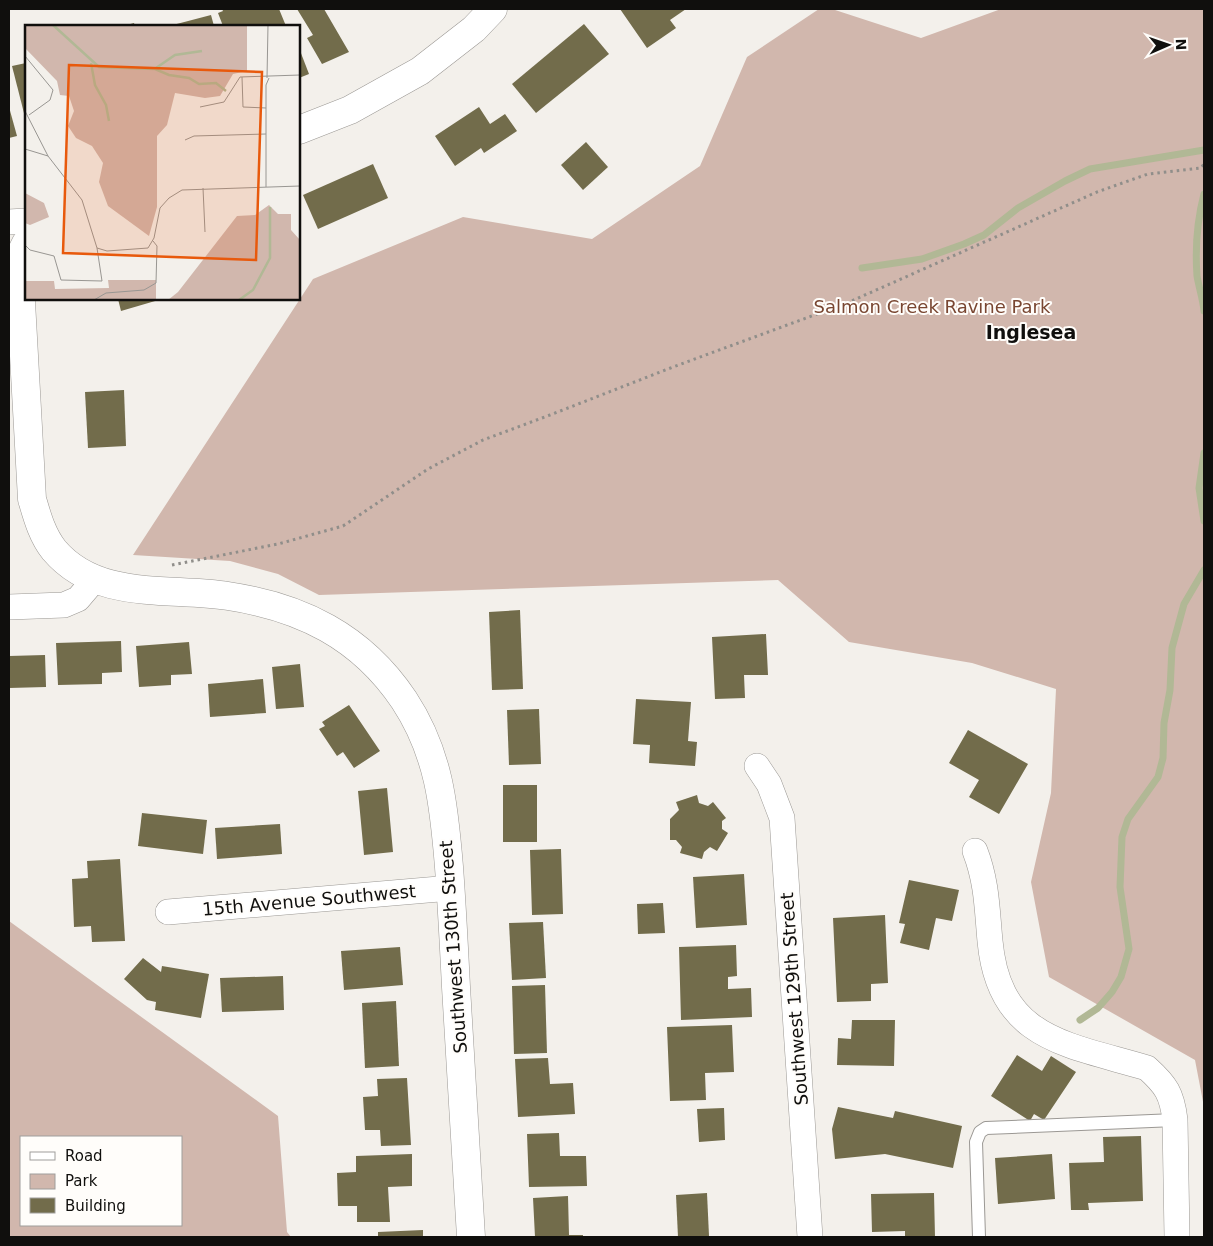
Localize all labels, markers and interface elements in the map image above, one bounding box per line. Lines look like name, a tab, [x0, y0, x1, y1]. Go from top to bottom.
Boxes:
north arrow	[1143, 20, 1193, 70]
inset map	[25, 25, 300, 300]
text: N	[1173, 38, 1189, 51]
park label: Salmon Creek Ravine Park	[814, 296, 1051, 317]
district label: Inglesea	[986, 321, 1076, 343]
street label: Southwest 130th Street	[435, 840, 471, 1054]
street label: 15th Avenue Southwest	[201, 880, 417, 920]
street label: Southwest 129th Street	[776, 892, 812, 1106]
legend	[20, 1136, 182, 1226]
text: Road	[65, 1147, 103, 1165]
text: Park	[65, 1172, 98, 1190]
text: Building	[65, 1197, 126, 1215]

